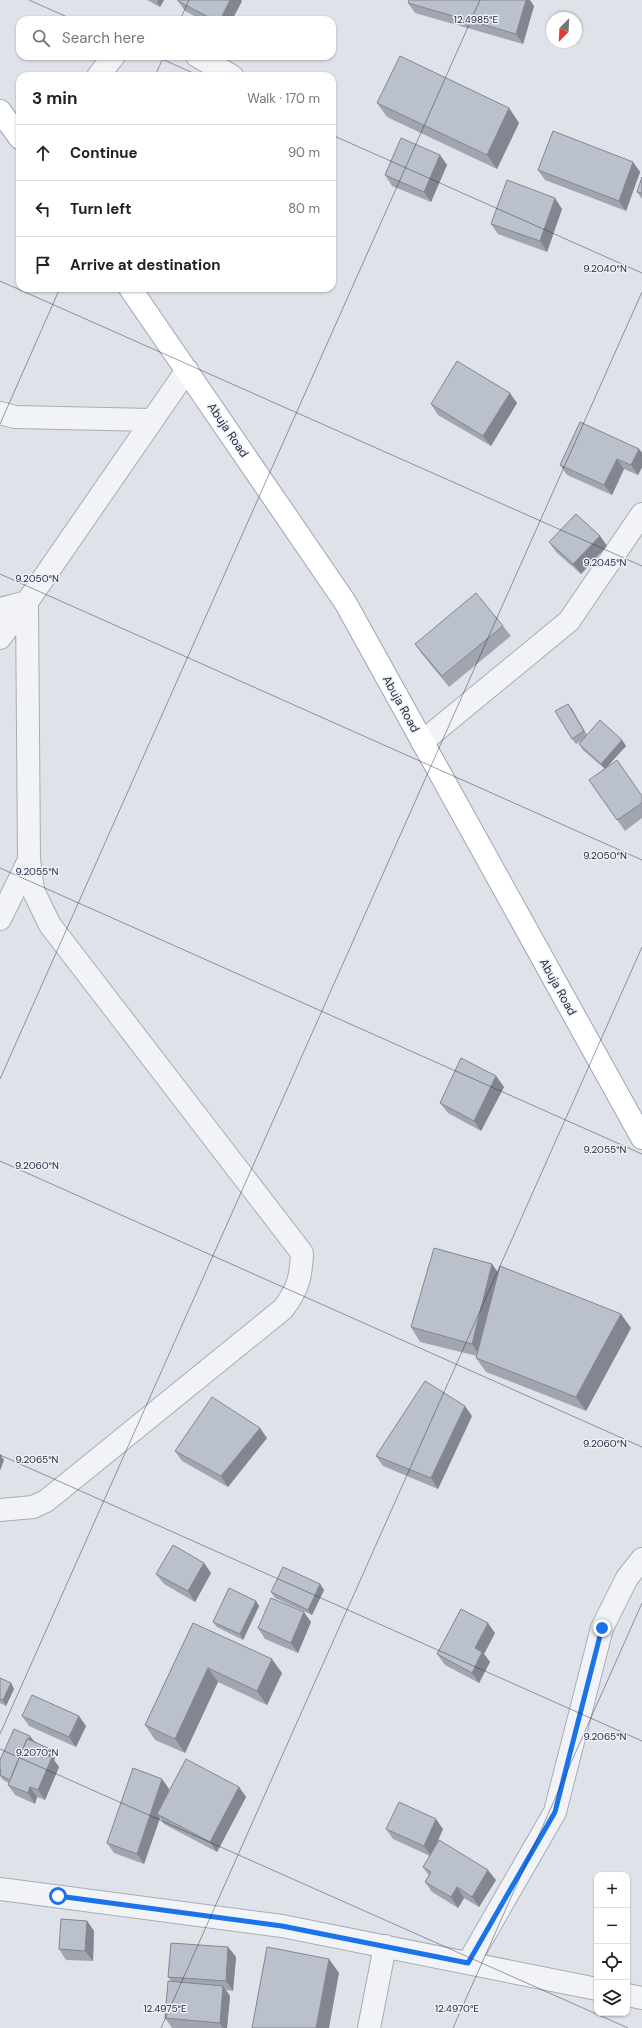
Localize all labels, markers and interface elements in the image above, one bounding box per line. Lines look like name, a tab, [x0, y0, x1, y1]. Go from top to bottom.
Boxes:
north arrow	[546, 12, 582, 48]
text: 12.4985°E	[454, 13, 498, 26]
search box	[16, 16, 336, 60]
icon: search	[30, 27, 52, 49]
text: Search here	[62, 28, 145, 48]
text: 3 min	[32, 87, 77, 109]
text: Walk · 170 m	[247, 90, 320, 107]
icon: ahead	[32, 142, 54, 164]
text: Continue	[70, 143, 138, 163]
text: 90 m	[288, 144, 320, 161]
icon: left	[32, 198, 54, 220]
text: Turn left	[70, 199, 131, 219]
text: 80 m	[288, 200, 320, 217]
icon: arrive	[32, 254, 54, 276]
text: Arrive at destination	[70, 255, 221, 275]
text: 9.2040°N	[583, 262, 627, 275]
street label: Abuja Road	[204, 399, 252, 461]
text: 9.2045°N	[584, 556, 627, 569]
text: 9.2050°N	[15, 572, 59, 585]
street label: Abuja Road	[379, 673, 423, 735]
text: 9.2050°N	[583, 849, 627, 862]
text: 9.2055°N	[16, 865, 59, 878]
street label: Abuja Road	[536, 956, 580, 1018]
text: 9.2055°N	[584, 1143, 627, 1156]
text: 9.2060°N	[15, 1159, 59, 1172]
text: 9.2060°N	[583, 1437, 627, 1450]
text: 9.2065°N	[16, 1453, 59, 1466]
route end	[593, 1619, 611, 1637]
text: 9.2065°N	[584, 1730, 627, 1743]
text: 9.2070°N	[16, 1746, 58, 1759]
map controls	[594, 1872, 630, 2016]
button: +	[594, 1872, 630, 1908]
route start	[49, 1887, 67, 1905]
button: −	[594, 1908, 630, 1944]
button: locate	[594, 1944, 630, 1980]
button: layers	[594, 1980, 630, 2016]
text: 12.4975°E	[143, 2002, 187, 2015]
text: 12.4970°E	[435, 2002, 479, 2015]

